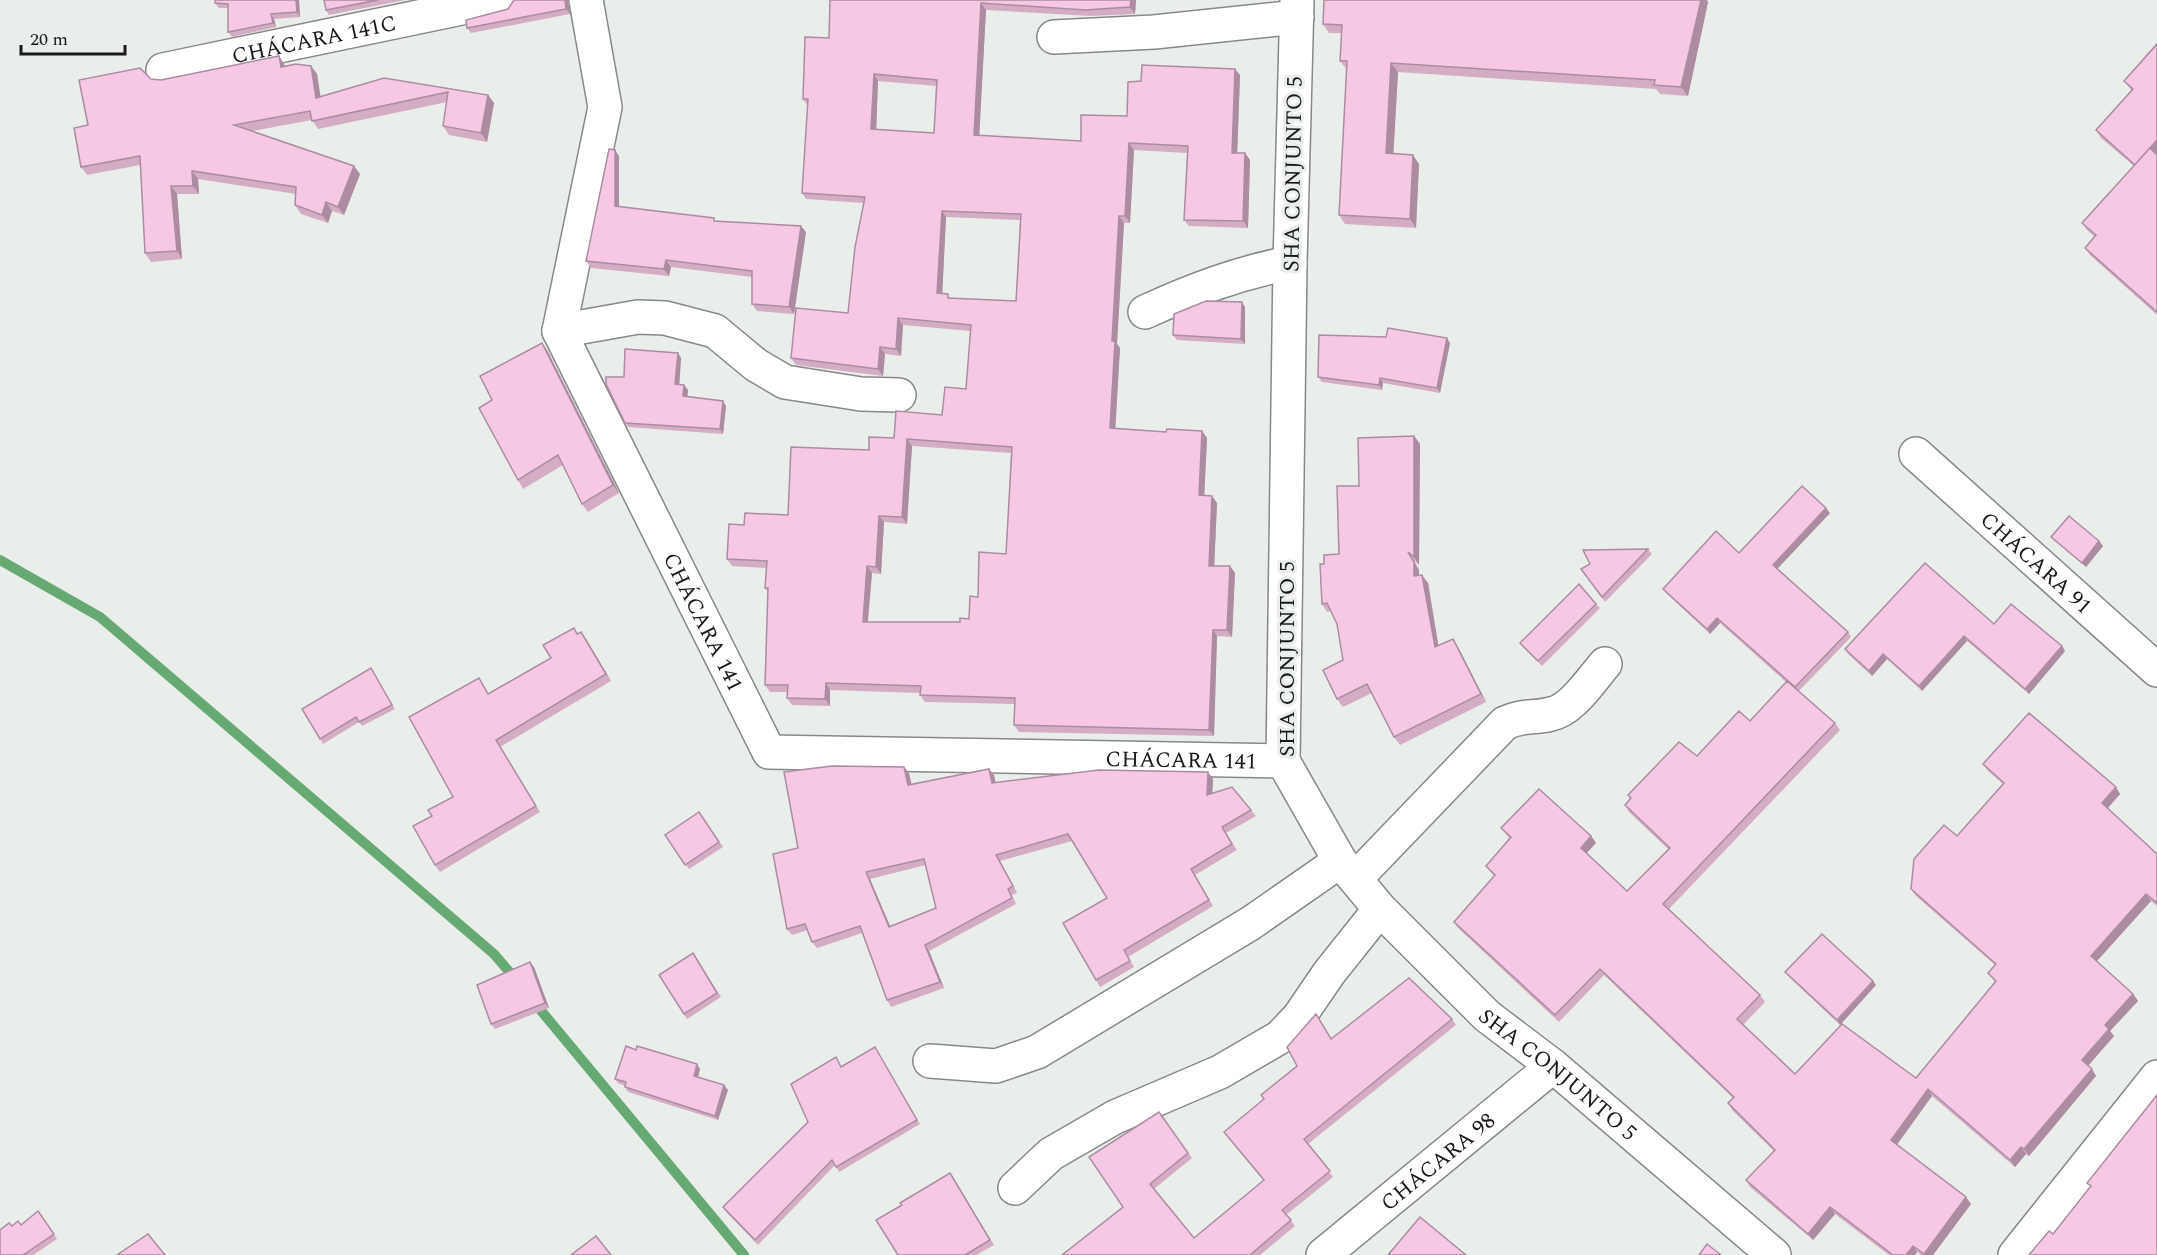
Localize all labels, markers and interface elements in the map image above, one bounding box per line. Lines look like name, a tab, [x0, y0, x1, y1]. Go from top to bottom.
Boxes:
street label: CHÁCARA 141C	[229, 7, 399, 73]
scale bar	[21, 18, 124, 56]
text: 20 m	[30, 26, 68, 53]
street label: SHA CONJUNTO 5	[1275, 76, 1312, 272]
street label: CHÁCARA 91	[1972, 504, 2099, 622]
street label: CHÁCARA 141	[654, 547, 751, 697]
street label: SHA CONJUNTO 5	[1271, 561, 1304, 757]
street label: CHÁCARA 141	[1105, 743, 1257, 779]
street label: SHA CONJUNTO 5	[1470, 1001, 1644, 1149]
street label: CHÁCARA 98	[1374, 1105, 1503, 1219]

